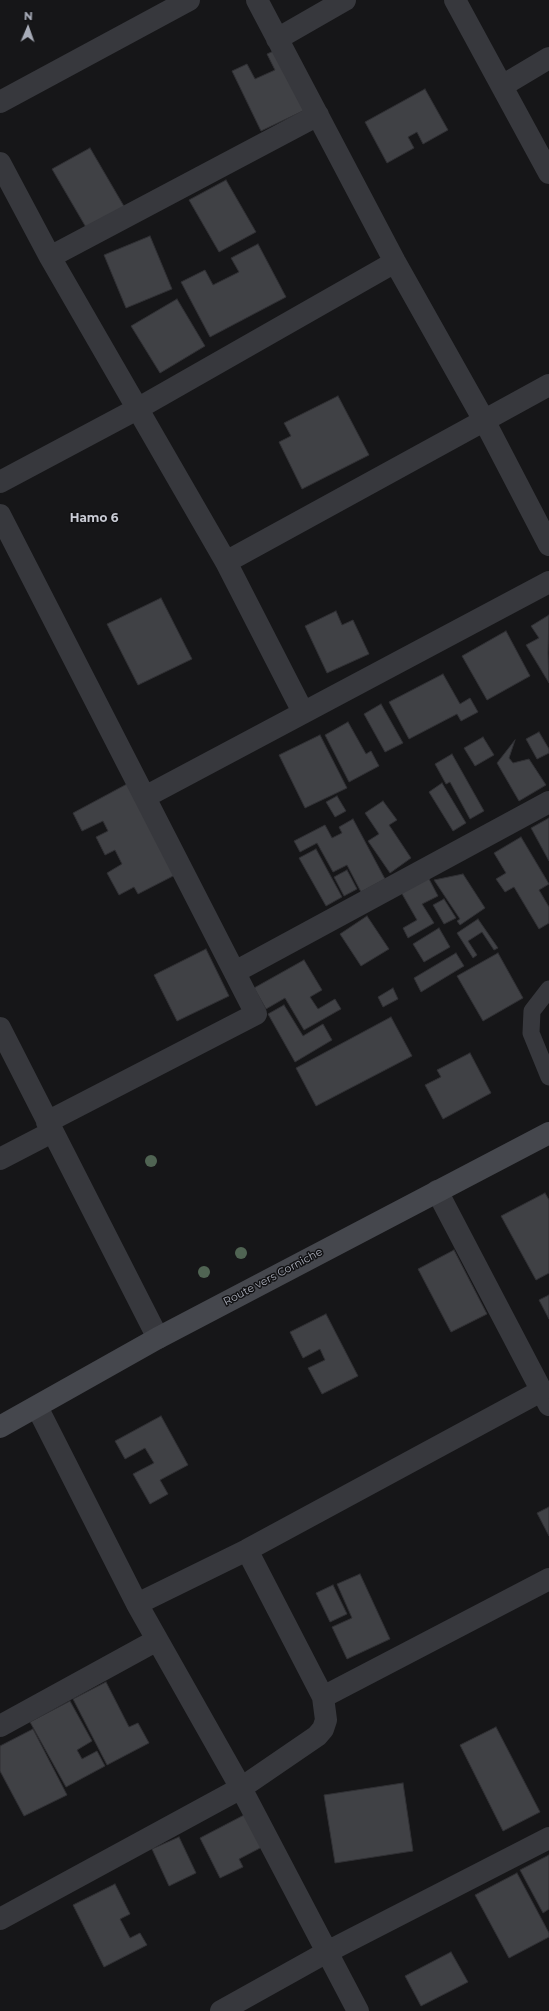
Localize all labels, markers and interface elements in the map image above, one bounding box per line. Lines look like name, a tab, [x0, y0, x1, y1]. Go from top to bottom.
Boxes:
north arrow	[8, 8, 48, 48]
text: N	[24, 9, 33, 23]
district label: Hamo 6	[70, 511, 118, 525]
street label: Route vers Corniche	[221, 1245, 325, 1309]

